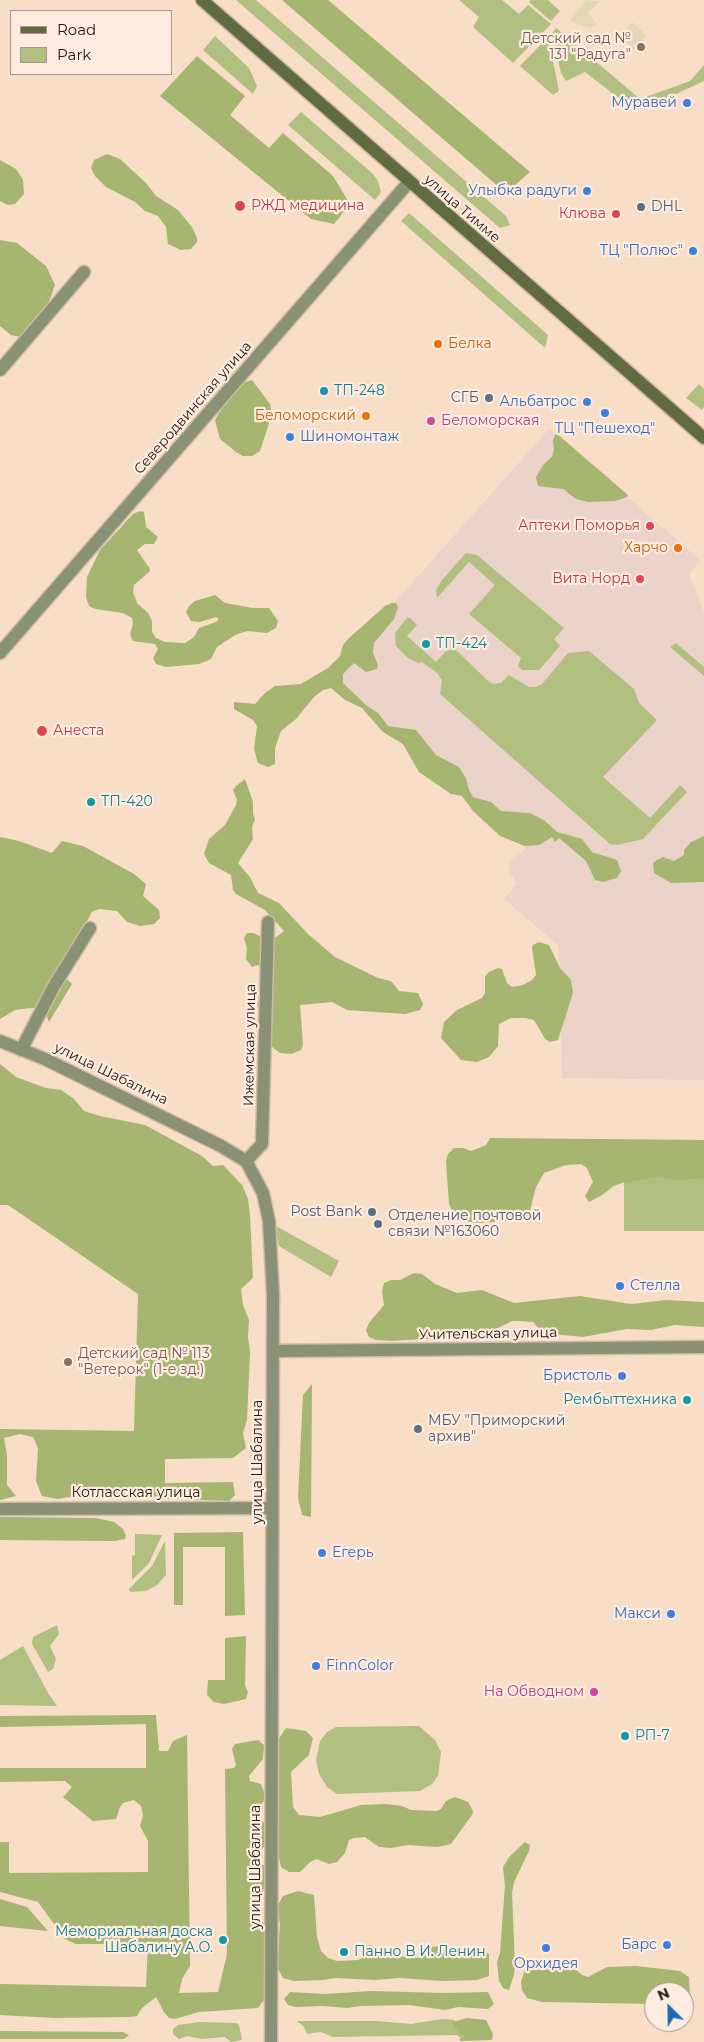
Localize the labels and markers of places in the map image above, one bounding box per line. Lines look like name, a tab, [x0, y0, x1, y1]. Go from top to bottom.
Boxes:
place label: Детский сад № 131 "Радуга"	[521, 31, 631, 64]
marker: Детский сад № 131 "Радуга"	[635, 41, 647, 53]
place label: Муравей	[611, 95, 677, 111]
marker: Муравей	[681, 97, 693, 109]
place label: Улыбка радуги	[468, 183, 577, 199]
marker: Улыбка радуги	[581, 185, 593, 197]
place label: РЖД медицина	[251, 198, 364, 214]
marker: РЖД медицина	[233, 199, 247, 213]
place label: DHL	[651, 199, 682, 215]
marker: DHL	[635, 201, 647, 213]
place label: Клюва	[559, 206, 606, 222]
marker: Клюва	[610, 208, 622, 220]
place label: ТЦ "Полюс"	[600, 243, 683, 259]
marker: ТЦ "Полюс"	[687, 245, 699, 257]
place label: Белка	[448, 336, 492, 352]
marker: Белка	[432, 338, 444, 350]
place label: ТП-248	[334, 383, 385, 399]
marker: ТП-248	[318, 385, 330, 397]
place label: СГБ	[451, 390, 479, 406]
marker: СГБ	[483, 392, 495, 404]
place label: Альбатрос	[500, 394, 577, 410]
marker: Альбатрос	[581, 396, 593, 408]
marker: ТЦ "Пешеход"	[599, 407, 611, 419]
place label: Беломорский	[255, 408, 356, 424]
marker: Беломорский	[360, 410, 372, 422]
place label: Беломорская	[441, 413, 540, 429]
marker: Беломорская	[425, 415, 437, 427]
place label: ТЦ "Пешеход"	[555, 421, 655, 437]
place label: Шиномонтаж	[300, 429, 399, 445]
marker: Шиномонтаж	[284, 431, 296, 443]
place label: Аптеки Поморья	[518, 518, 640, 534]
marker: Аптеки Поморья	[644, 520, 656, 532]
place label: Харчо	[624, 540, 668, 556]
marker: Харчо	[672, 542, 684, 554]
place label: Вита Норд	[552, 571, 630, 587]
marker: Вита Норд	[634, 573, 646, 585]
place label: ТП-424	[436, 636, 487, 652]
marker: ТП-424	[420, 638, 432, 650]
place label: Анеста	[53, 723, 104, 739]
marker: Анеста	[35, 724, 49, 738]
place label: ТП-420	[101, 794, 153, 810]
marker: ТП-420	[85, 796, 97, 808]
place label: Post Bank	[291, 1204, 362, 1220]
marker: Post Bank	[366, 1206, 378, 1218]
place label: Отделение почтовой связи №163060	[388, 1208, 541, 1240]
marker: Отделение почтовой связи №163060	[372, 1218, 384, 1230]
place label: Стелла	[630, 1278, 680, 1294]
marker: Стелла	[614, 1280, 626, 1292]
place label: Детский сад № 113 "Ветерок" (1-е зд.)	[78, 1346, 210, 1378]
marker: Детский сад № 113 "Ветерок" (1-е зд.)	[62, 1356, 74, 1368]
place label: Бристоль	[543, 1368, 612, 1384]
marker: Бристоль	[616, 1370, 628, 1382]
place label: Рембыттехника	[563, 1392, 677, 1408]
marker: Рембыттехника	[681, 1394, 693, 1406]
place label: МБУ "Приморский архив"	[428, 1413, 565, 1445]
marker: МБУ "Приморский архив"	[412, 1423, 424, 1435]
place label: Егерь	[332, 1545, 374, 1561]
marker: Егерь	[316, 1547, 328, 1559]
place label: Макси	[614, 1606, 661, 1622]
marker: Макси	[665, 1608, 677, 1620]
place label: FinnColor	[326, 1658, 394, 1674]
marker: FinnColor	[310, 1660, 322, 1672]
place label: На Обводном	[484, 1684, 584, 1700]
marker: На Обводном	[588, 1686, 600, 1698]
place label: РП-7	[635, 1728, 670, 1744]
marker: РП-7	[619, 1730, 631, 1742]
place label: Мемориальная доска Шабалину А.О.	[55, 1924, 213, 1956]
marker: Мемориальная доска Шабалину А.О.	[217, 1934, 229, 1946]
place label: Барс	[621, 1937, 657, 1953]
marker: Барс	[661, 1939, 673, 1951]
marker: Орхидея	[540, 1942, 552, 1954]
place label: Панно В И. Ленин	[354, 1944, 486, 1960]
marker: Панно В И. Ленин	[338, 1946, 350, 1958]
place label: Орхидея	[514, 1956, 578, 1972]

